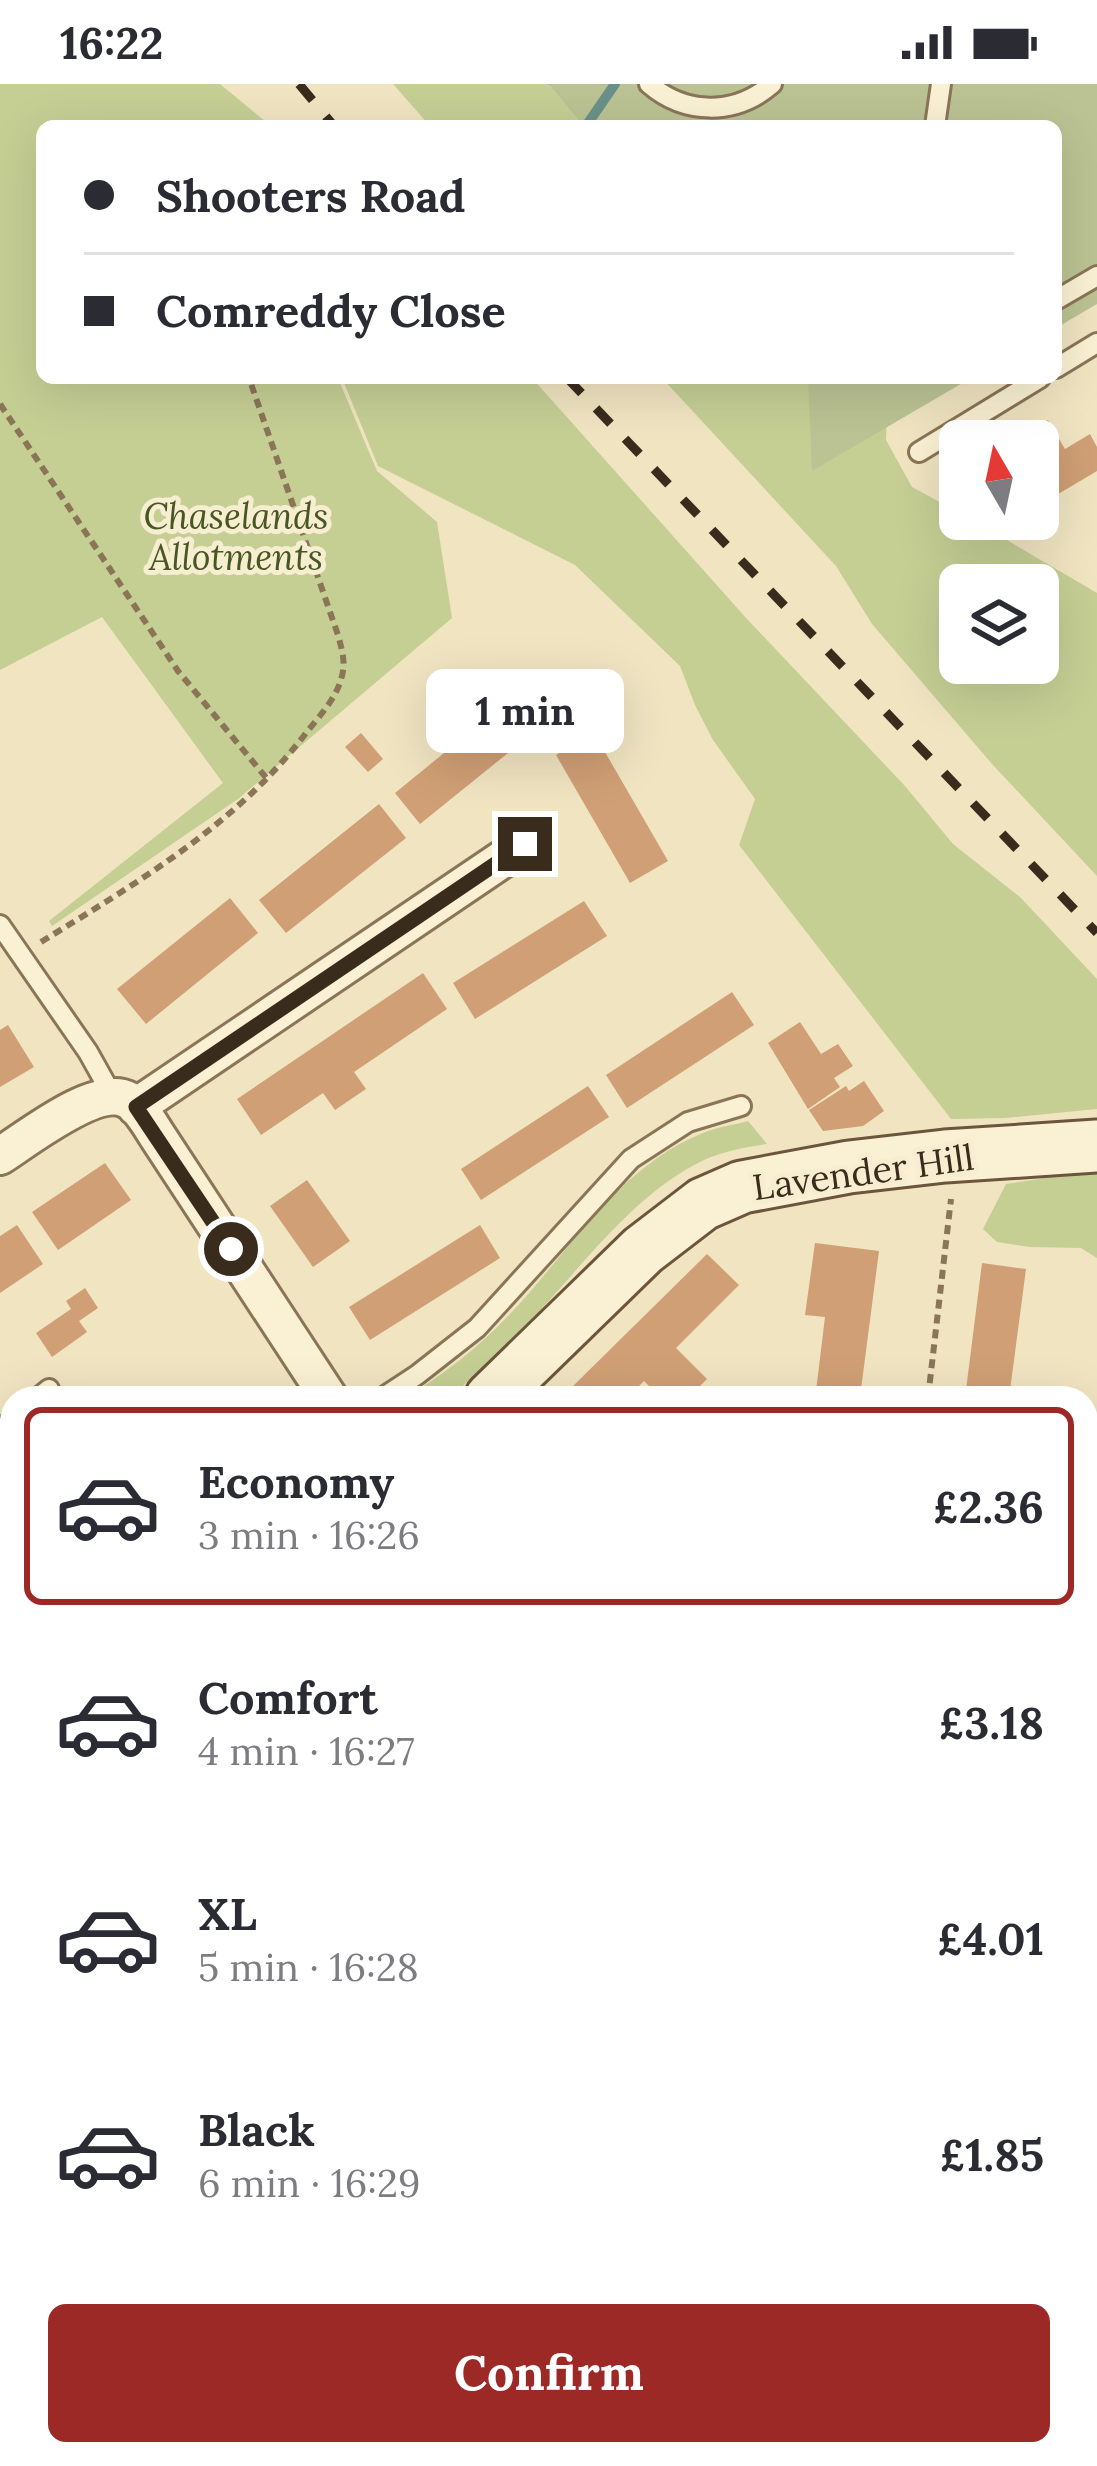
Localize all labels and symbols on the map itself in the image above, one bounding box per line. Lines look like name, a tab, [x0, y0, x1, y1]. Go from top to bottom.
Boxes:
north arrow	[939, 420, 1059, 540]
park label: Chaselands Allotments	[143, 493, 329, 580]
callout: 1 min	[426, 670, 624, 754]
route end	[498, 817, 552, 871]
street label: Lavender Hill	[750, 1134, 976, 1210]
route start	[204, 1222, 258, 1276]

